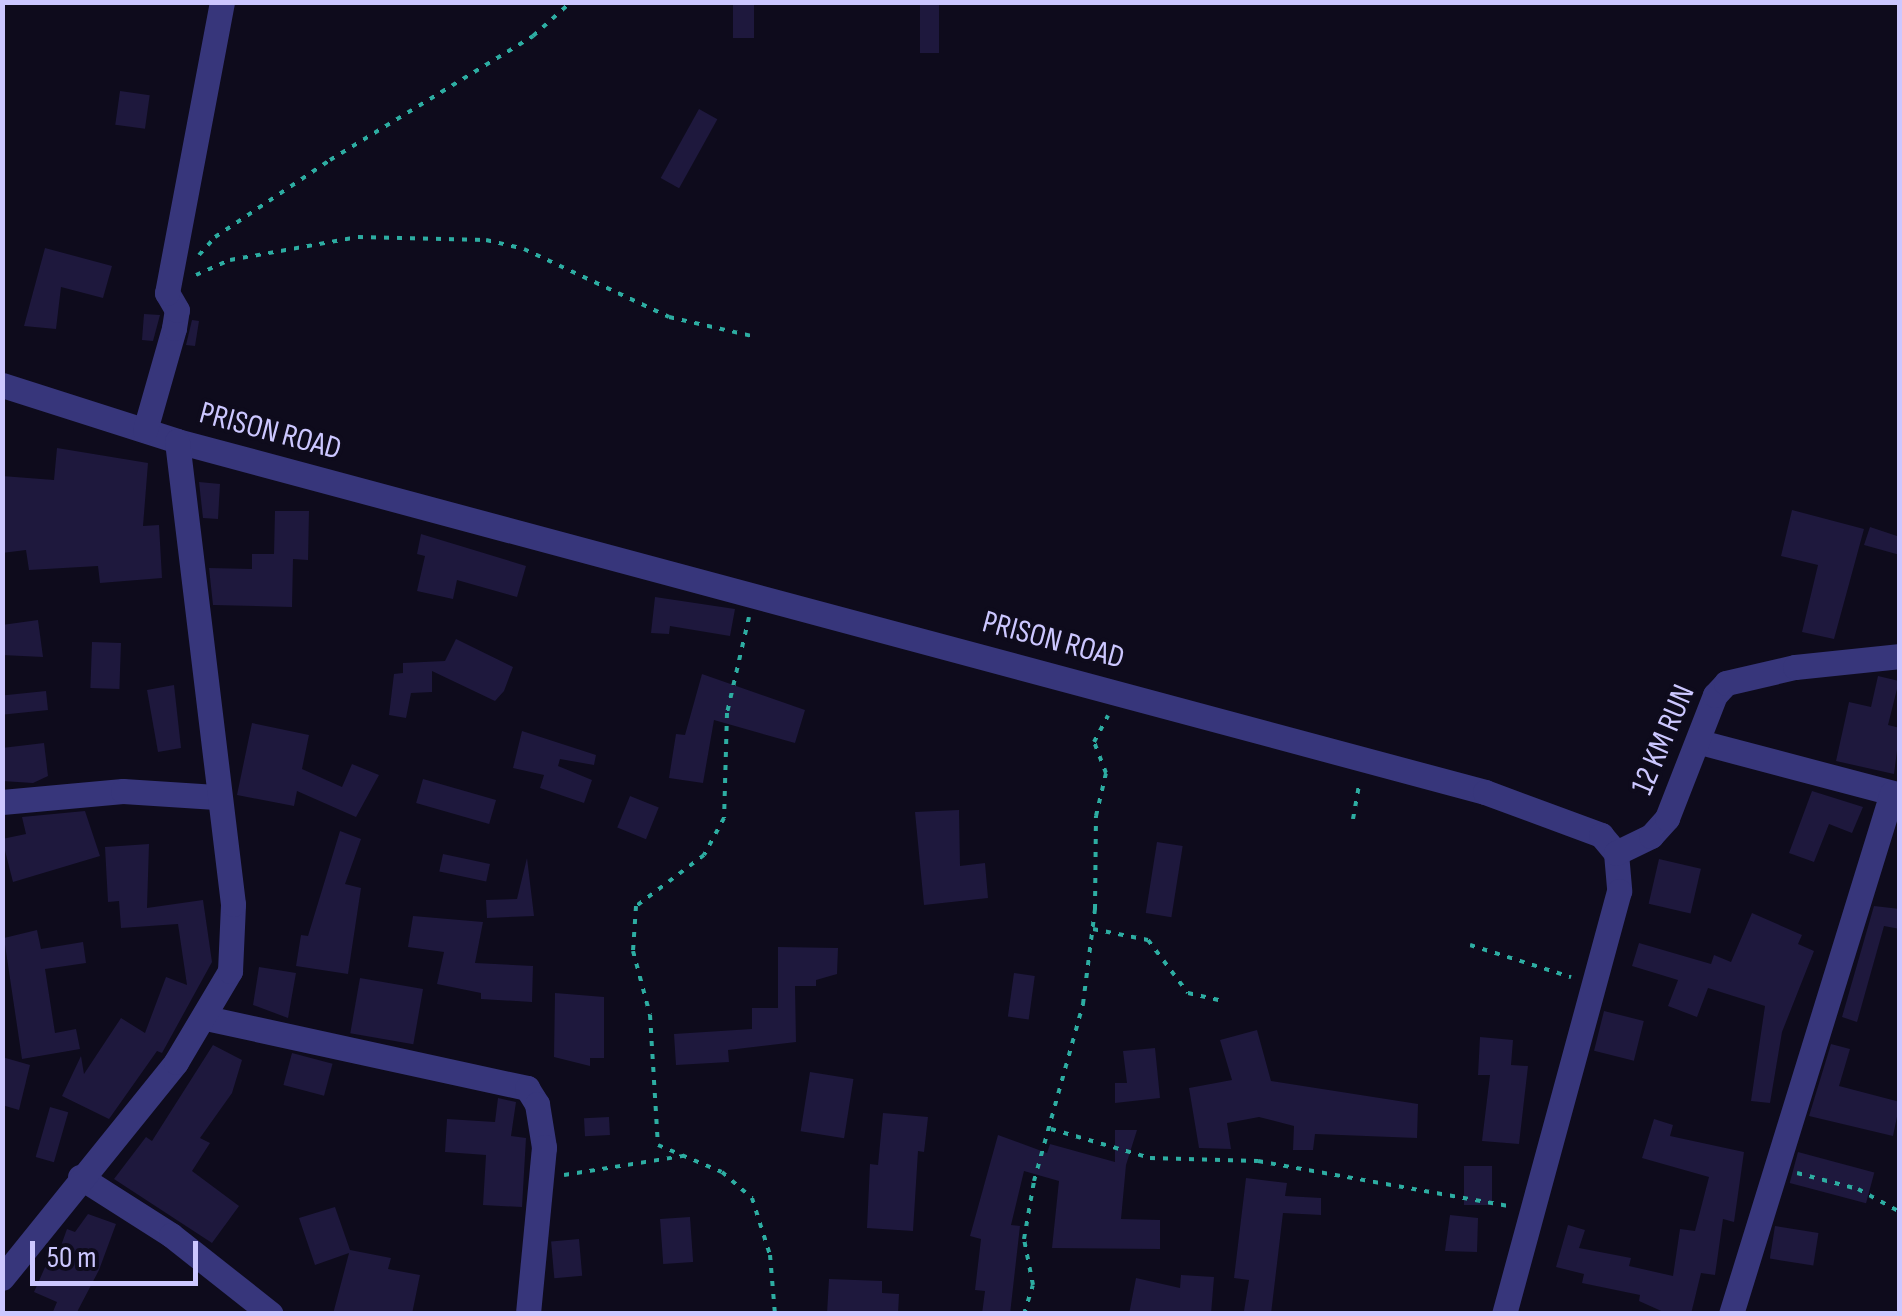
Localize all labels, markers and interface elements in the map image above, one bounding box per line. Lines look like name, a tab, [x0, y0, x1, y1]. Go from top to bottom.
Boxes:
street label: PRISON ROAD	[195, 395, 345, 469]
street label: PRISON ROAD	[978, 604, 1128, 678]
street label: 12 KM RUN	[1624, 679, 1704, 801]
scale bar	[35, 1221, 202, 1283]
text: 50 m	[47, 1240, 96, 1276]

